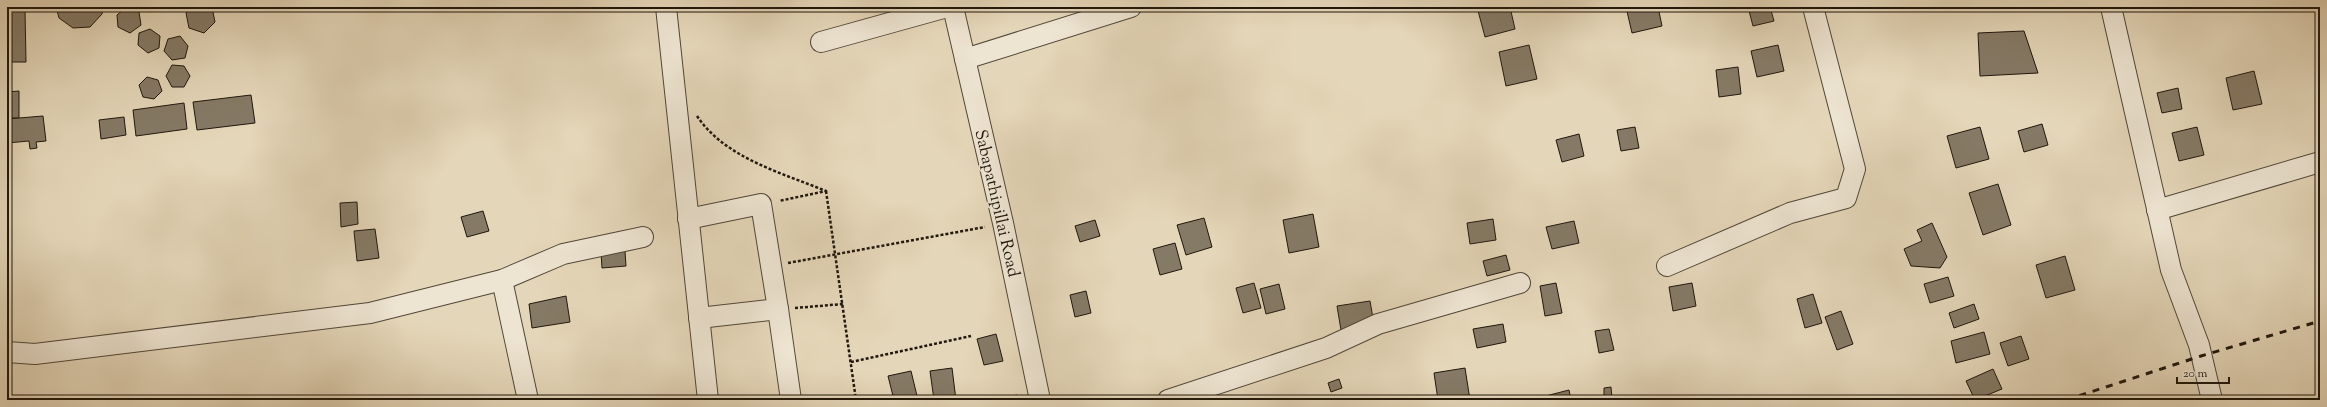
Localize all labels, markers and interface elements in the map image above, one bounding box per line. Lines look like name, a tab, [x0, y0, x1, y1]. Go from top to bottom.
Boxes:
street label: Sabapathipillai Road	[967, 127, 1025, 280]
scale bar	[2177, 359, 2229, 385]
text: 20 m	[2183, 365, 2208, 383]

